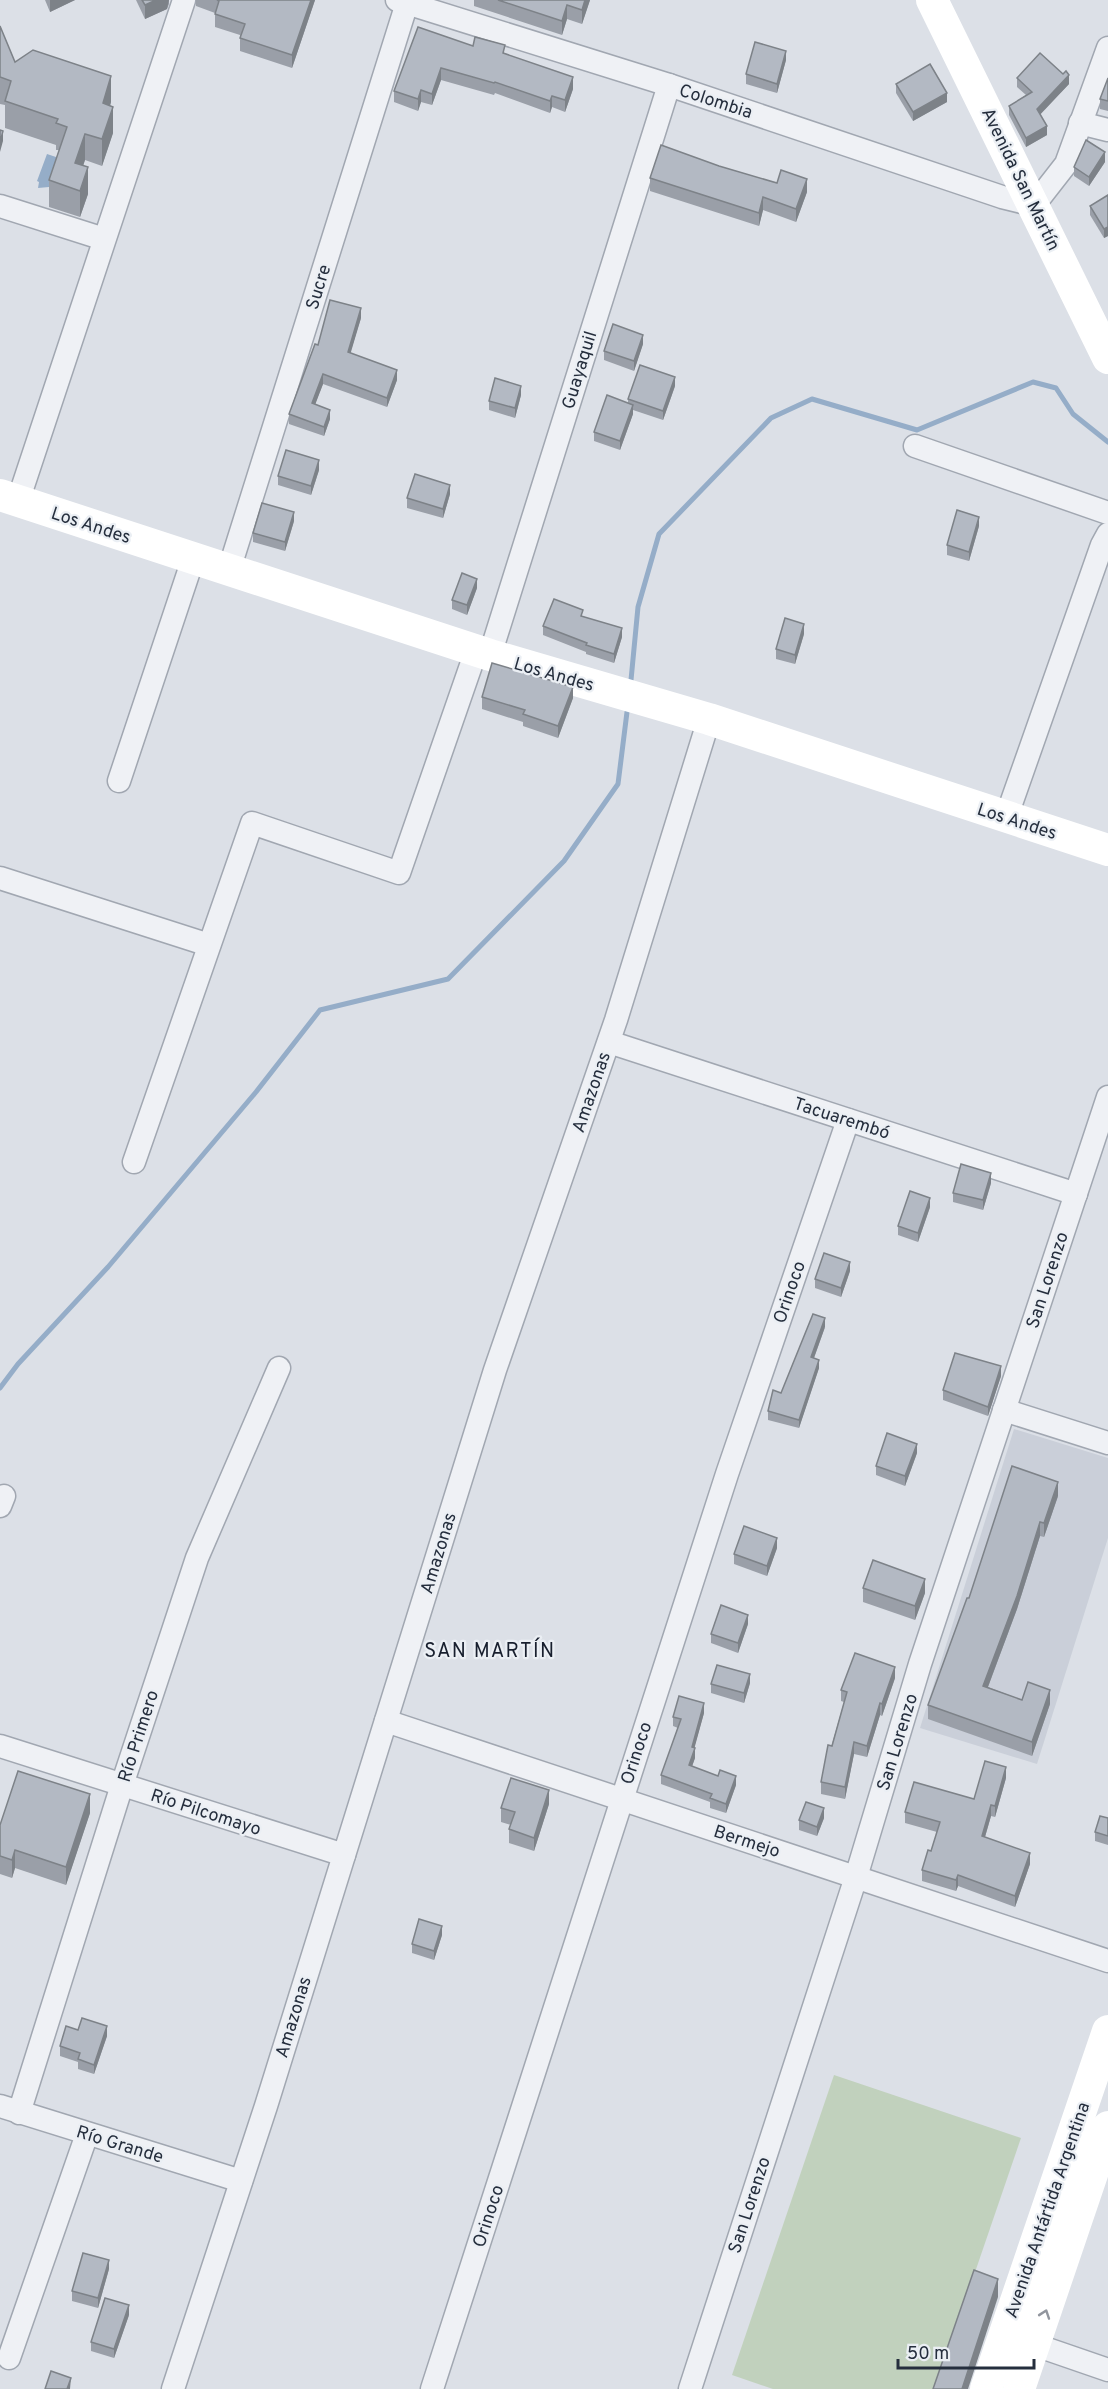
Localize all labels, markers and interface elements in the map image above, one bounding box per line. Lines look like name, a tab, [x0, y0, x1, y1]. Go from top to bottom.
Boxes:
street label: Colombia	[676, 80, 755, 125]
street label: Avenida San Martín	[975, 104, 1064, 255]
street label: Sucre	[302, 262, 337, 313]
street label: Guayaquil	[558, 329, 603, 412]
street label: Los Andes	[48, 503, 133, 550]
street label: Los Andes	[511, 653, 596, 698]
street label: Los Andes	[974, 799, 1059, 846]
street label: Amazonas	[568, 1049, 617, 1136]
street label: Tacuarembó	[790, 1093, 893, 1146]
street label: San Lorenzo	[1022, 1229, 1075, 1332]
street label: Orinoco	[769, 1258, 812, 1327]
street label: Amazonas	[416, 1510, 463, 1597]
district label: SAN MARTÍN	[424, 1637, 556, 1665]
street label: Río Primero	[114, 1687, 165, 1785]
street label: San Lorenzo	[873, 1691, 924, 1794]
street label: Orinoco	[617, 1719, 658, 1788]
street label: Río Pilcomayo	[147, 1785, 264, 1842]
street label: Bermejo	[710, 1821, 783, 1864]
street label: Amazonas	[271, 1974, 318, 2061]
street label: Avenida Antártida Argentina	[1001, 2099, 1096, 2322]
street label: Río Grande	[73, 2121, 166, 2170]
street label: San Lorenzo	[724, 2154, 777, 2257]
street label: Orinoco	[469, 2182, 510, 2251]
one-way arrow	[1037, 2309, 1050, 2320]
scale bar	[898, 2332, 1034, 2370]
text: 50 m	[907, 2343, 949, 2366]

